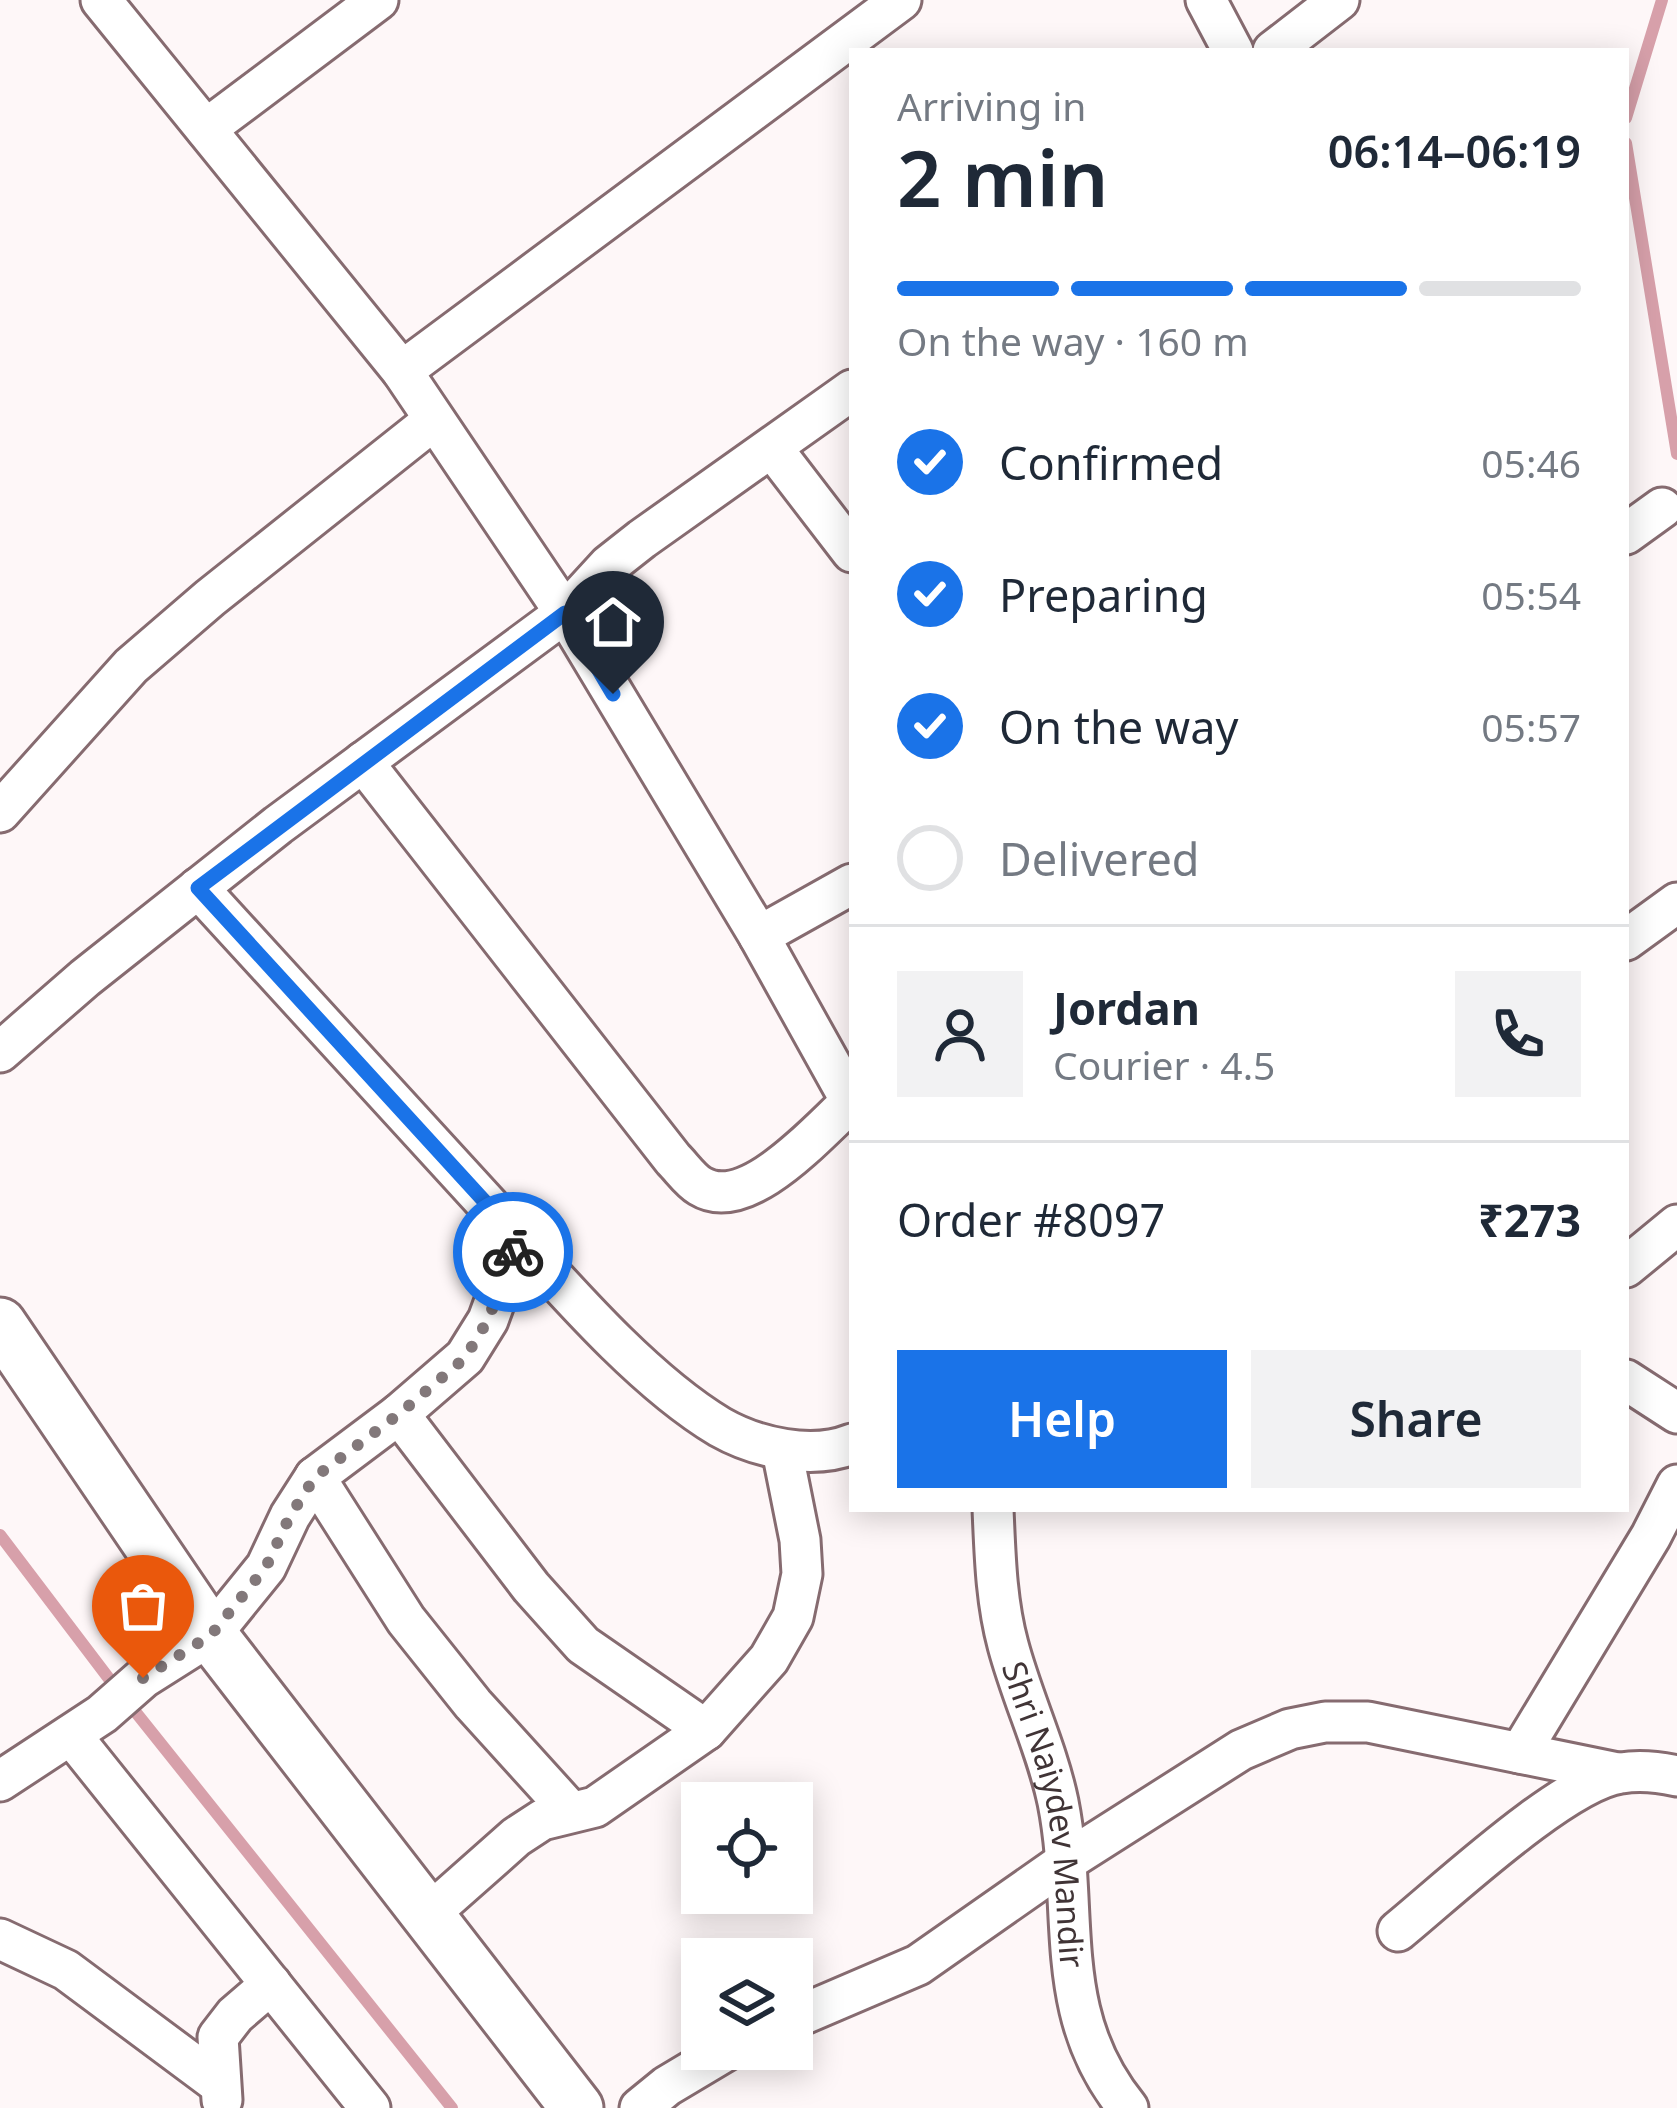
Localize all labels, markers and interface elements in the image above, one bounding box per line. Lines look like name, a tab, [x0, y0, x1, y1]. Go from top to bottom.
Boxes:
text: Arriving in	[897, 79, 1086, 132]
text: 06:14–06:19	[1328, 120, 1581, 181]
text: 2 min	[897, 124, 1109, 230]
text: On the way · 160 m	[897, 314, 1249, 367]
icon: check	[897, 429, 963, 495]
text: Confirmed	[999, 432, 1223, 493]
text: 05:46	[1481, 436, 1581, 489]
icon: check	[897, 561, 963, 627]
text: Preparing	[999, 564, 1208, 625]
text: 05:54	[1481, 568, 1581, 621]
pin	[562, 571, 664, 694]
icon: home	[580, 589, 646, 655]
icon: check	[897, 693, 963, 759]
text: On the way	[999, 696, 1238, 757]
text: 05:57	[1481, 700, 1581, 753]
text: Delivered	[999, 828, 1199, 889]
button: person	[897, 971, 1023, 1097]
button: phone	[1455, 971, 1581, 1097]
text: Jordan	[1053, 977, 1200, 1038]
text: Courier · 4.5	[1053, 1038, 1275, 1091]
text: Order #8097	[897, 1189, 1165, 1250]
text: ₹273	[1478, 1189, 1581, 1250]
courier	[453, 1192, 573, 1312]
icon: bike	[480, 1219, 546, 1285]
button: Help	[897, 1350, 1227, 1488]
button: Share	[1251, 1350, 1581, 1488]
pin	[92, 1555, 194, 1678]
icon: bag	[110, 1573, 176, 1639]
street label: Shri Naiydev Mandir	[992, 1656, 1096, 1970]
map controls	[681, 1782, 813, 2070]
button: locate	[681, 1782, 813, 1914]
button: layers	[681, 1938, 813, 2070]

